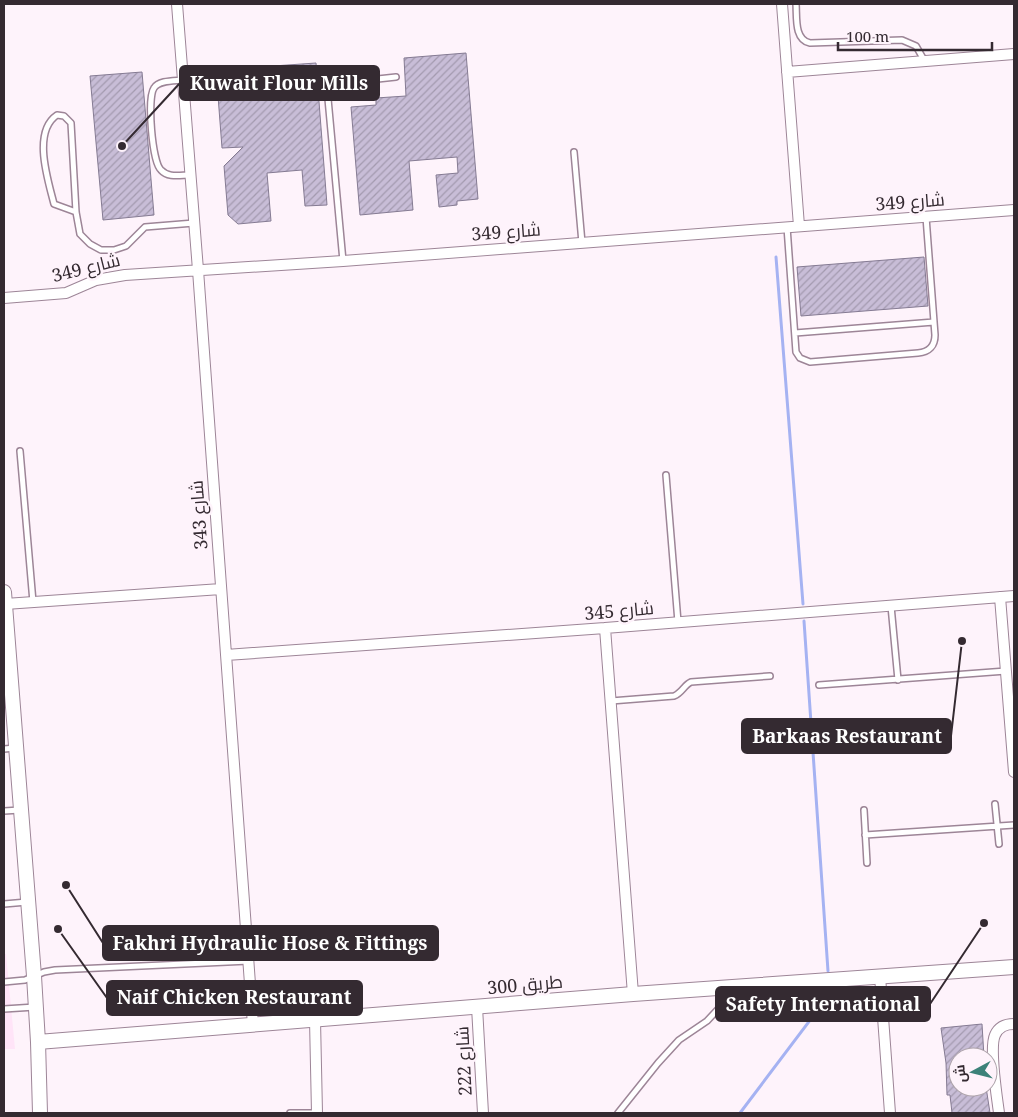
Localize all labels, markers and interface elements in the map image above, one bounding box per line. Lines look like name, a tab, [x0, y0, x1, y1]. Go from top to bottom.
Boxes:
scale bar	[838, 20, 992, 52]
text: 100 m	[846, 26, 889, 46]
callout: Kuwait Flour Mills	[180, 66, 379, 100]
text: Kuwait Flour Mills	[190, 70, 368, 96]
street label: شارع 349	[874, 187, 946, 216]
street label: شارع 349	[470, 217, 542, 246]
street label: شارع 349	[49, 247, 123, 288]
street label: شارع 343	[184, 479, 213, 551]
street label: شارع 345	[583, 595, 655, 626]
callout: Barkaas Restaurant	[742, 719, 951, 753]
text: Barkaas Restaurant	[752, 723, 942, 749]
callout: Fakhri Hydraulic Hose & Fittings	[103, 926, 438, 960]
text: Fakhri Hydraulic Hose & Fittings	[113, 930, 427, 956]
street label: طريق 300	[486, 969, 564, 1000]
callout: Naif Chicken Restaurant	[107, 981, 362, 1015]
text: Naif Chicken Restaurant	[117, 984, 352, 1010]
callout: Safety International	[716, 987, 930, 1021]
text: Safety International	[726, 991, 920, 1017]
street label: شارع 222	[449, 1026, 478, 1096]
north arrow	[948, 1047, 998, 1097]
text: ش	[949, 1064, 970, 1084]

